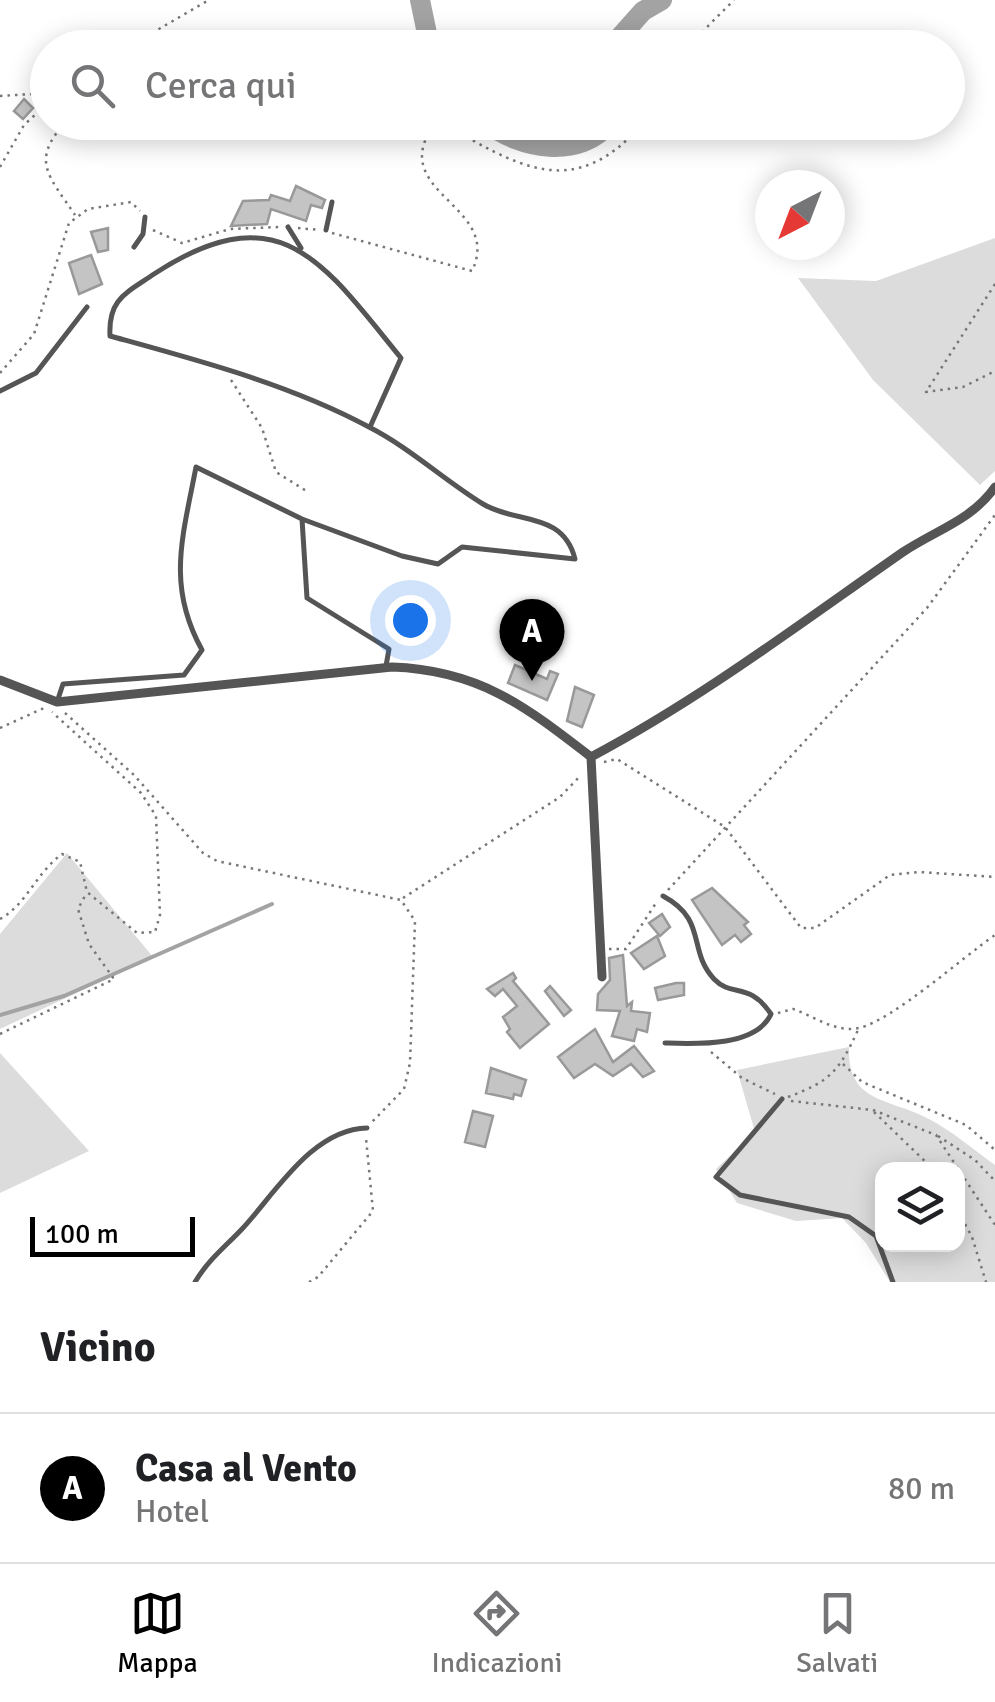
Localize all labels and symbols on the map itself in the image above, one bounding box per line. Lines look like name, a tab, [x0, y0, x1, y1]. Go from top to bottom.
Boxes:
north arrow	[755, 170, 845, 260]
your location	[385, 595, 436, 646]
pin: A	[500, 598, 564, 681]
scale bar	[30, 1212, 195, 1256]

